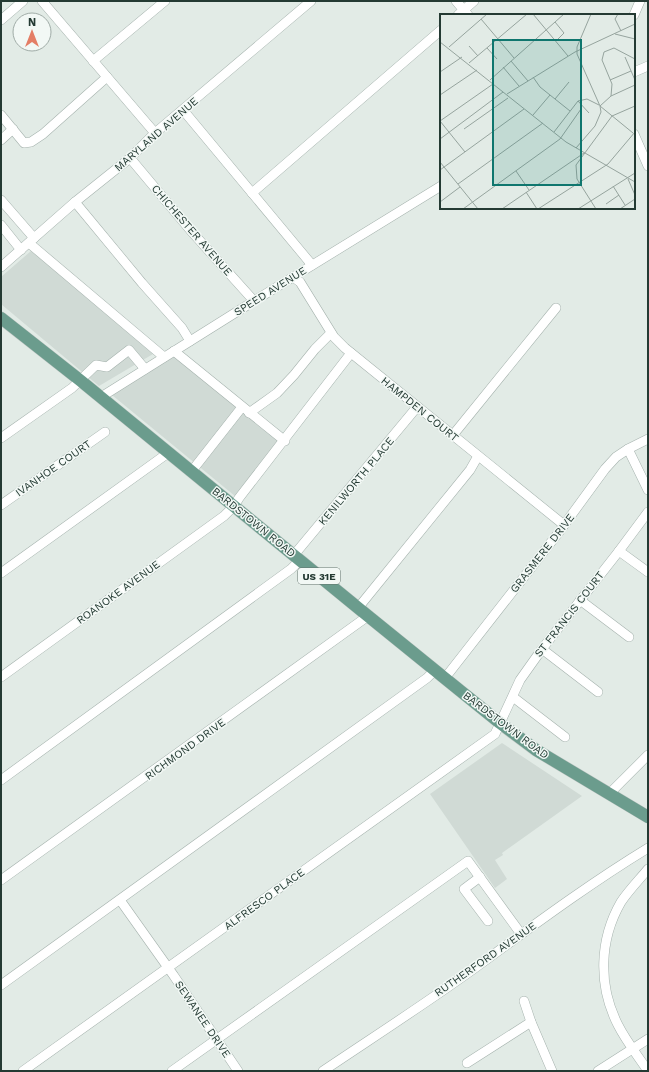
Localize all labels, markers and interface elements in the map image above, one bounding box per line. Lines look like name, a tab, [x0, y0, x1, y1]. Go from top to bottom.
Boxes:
north arrow	[12, 12, 52, 52]
inset map	[440, 14, 635, 209]
text: N	[28, 16, 36, 29]
street label: MARYLAND AVENUE	[112, 95, 201, 174]
street label: CHICHESTER AVENUE	[149, 182, 235, 278]
street label: SPEED AVENUE	[232, 264, 309, 319]
street label: HAMPDEN COURT	[378, 374, 461, 445]
street label: KENILWORTH PLACE	[316, 435, 397, 528]
street label: IVANHOE COURT	[13, 437, 94, 499]
street label: BARDSTOWN ROAD	[209, 485, 298, 560]
street label: GRASMERE DRIVE	[508, 511, 577, 595]
street label: ROANOKE AVENUE	[74, 558, 163, 627]
road number: US 31E	[298, 568, 340, 584]
street label: ST FRANCIS COURT	[532, 569, 607, 660]
street label: BARDSTOWN ROAD	[460, 689, 551, 762]
street label: RICHMOND DRIVE	[143, 716, 228, 783]
street label: ALFRESCO PLACE	[222, 866, 307, 933]
street label: RUTHERFORD AVENUE	[432, 919, 539, 999]
street label: SEWANEE DRIVE	[172, 978, 233, 1060]

